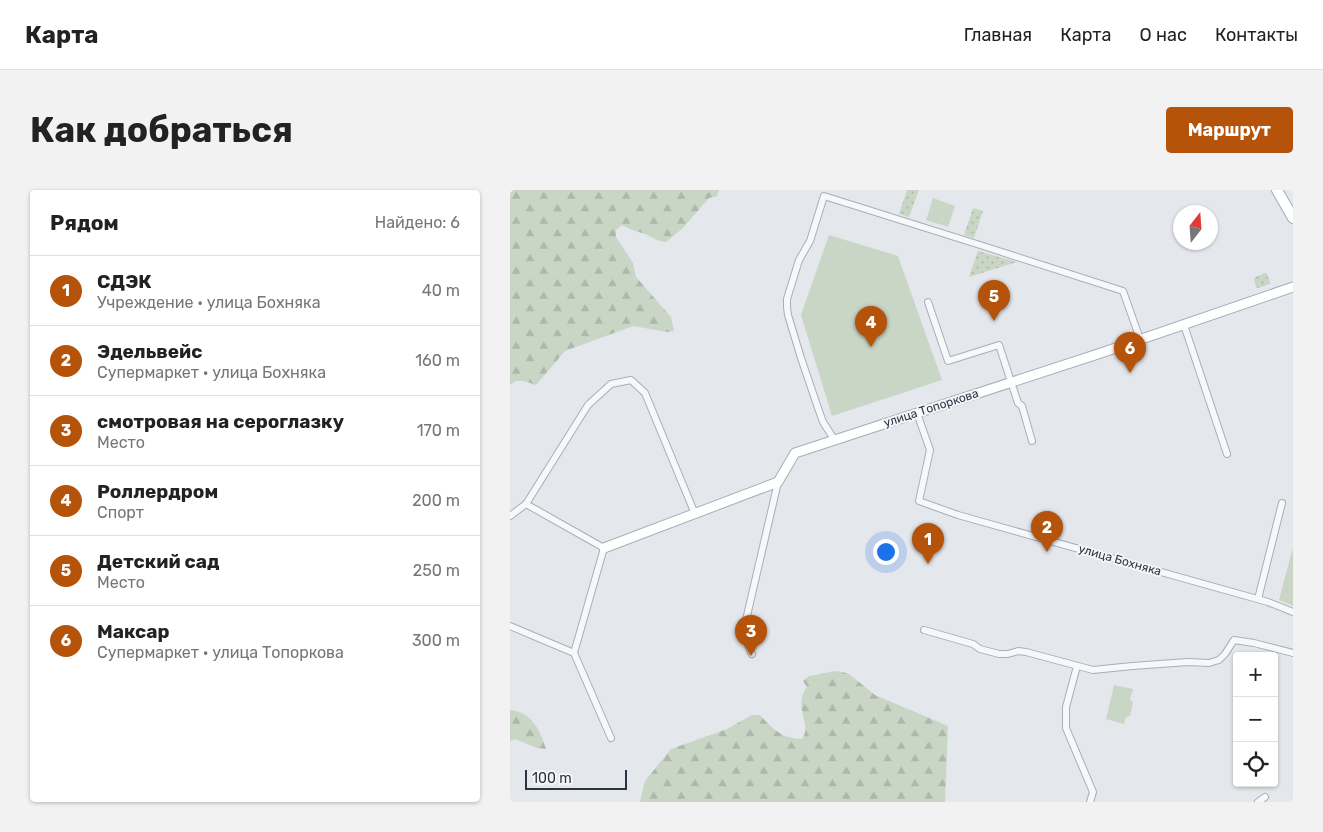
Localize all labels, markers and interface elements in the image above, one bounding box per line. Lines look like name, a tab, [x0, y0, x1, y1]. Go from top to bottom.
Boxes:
text: Карта	[25, 21, 98, 49]
text: Главная	[964, 24, 1032, 46]
text: Карта	[1060, 24, 1112, 46]
text: О нас	[1140, 24, 1187, 46]
text: Контакты	[1215, 24, 1298, 46]
button: Маршрут	[1166, 107, 1293, 153]
text: Как добраться	[30, 109, 293, 151]
north arrow	[1173, 205, 1218, 250]
text: Рядом	[50, 210, 119, 235]
text: Найдено: 6	[375, 213, 460, 232]
text: СДЭК	[97, 270, 152, 293]
pin: 5	[978, 280, 1010, 321]
text: 1	[62, 281, 70, 300]
text: 40 m	[422, 281, 460, 300]
text: Учреждение · улица Бохняка	[97, 293, 321, 312]
pin: 4	[855, 306, 887, 347]
pin: 6	[1114, 332, 1146, 373]
text: Эдельвейс	[97, 340, 202, 363]
text: 2	[61, 351, 71, 370]
text: 160 m	[415, 351, 460, 370]
text: Супермаркет · улица Бохняка	[97, 363, 326, 382]
street label: улица Топоркова	[882, 386, 980, 430]
text: смотровая на сероглазку	[97, 410, 344, 433]
text: 3	[61, 421, 71, 440]
text: 170 m	[417, 421, 460, 440]
text: Место	[97, 433, 145, 452]
text: Роллердром	[97, 480, 218, 503]
text: 4	[61, 491, 71, 510]
text: 200 m	[412, 491, 460, 510]
text: Спорт	[97, 503, 144, 522]
pin: 2	[1031, 511, 1063, 552]
pin: 1	[912, 523, 944, 564]
your location	[873, 539, 899, 565]
street label: улица Бохняка	[1077, 542, 1163, 578]
text: Детский сад	[97, 550, 219, 573]
text: 5	[61, 561, 71, 580]
text: 250 m	[413, 561, 460, 580]
text: Место	[97, 573, 145, 592]
pin: 3	[735, 615, 767, 656]
text: Максар	[97, 620, 169, 643]
text: 6	[61, 631, 71, 650]
text: 300 m	[412, 631, 460, 650]
text: Супермаркет · улица Топоркова	[97, 643, 344, 662]
map controls	[1233, 652, 1278, 787]
button: +	[1233, 652, 1278, 697]
button: −	[1233, 697, 1278, 742]
button: locate	[1233, 742, 1278, 787]
scale bar	[525, 767, 628, 790]
text: 100 m	[532, 770, 572, 787]

